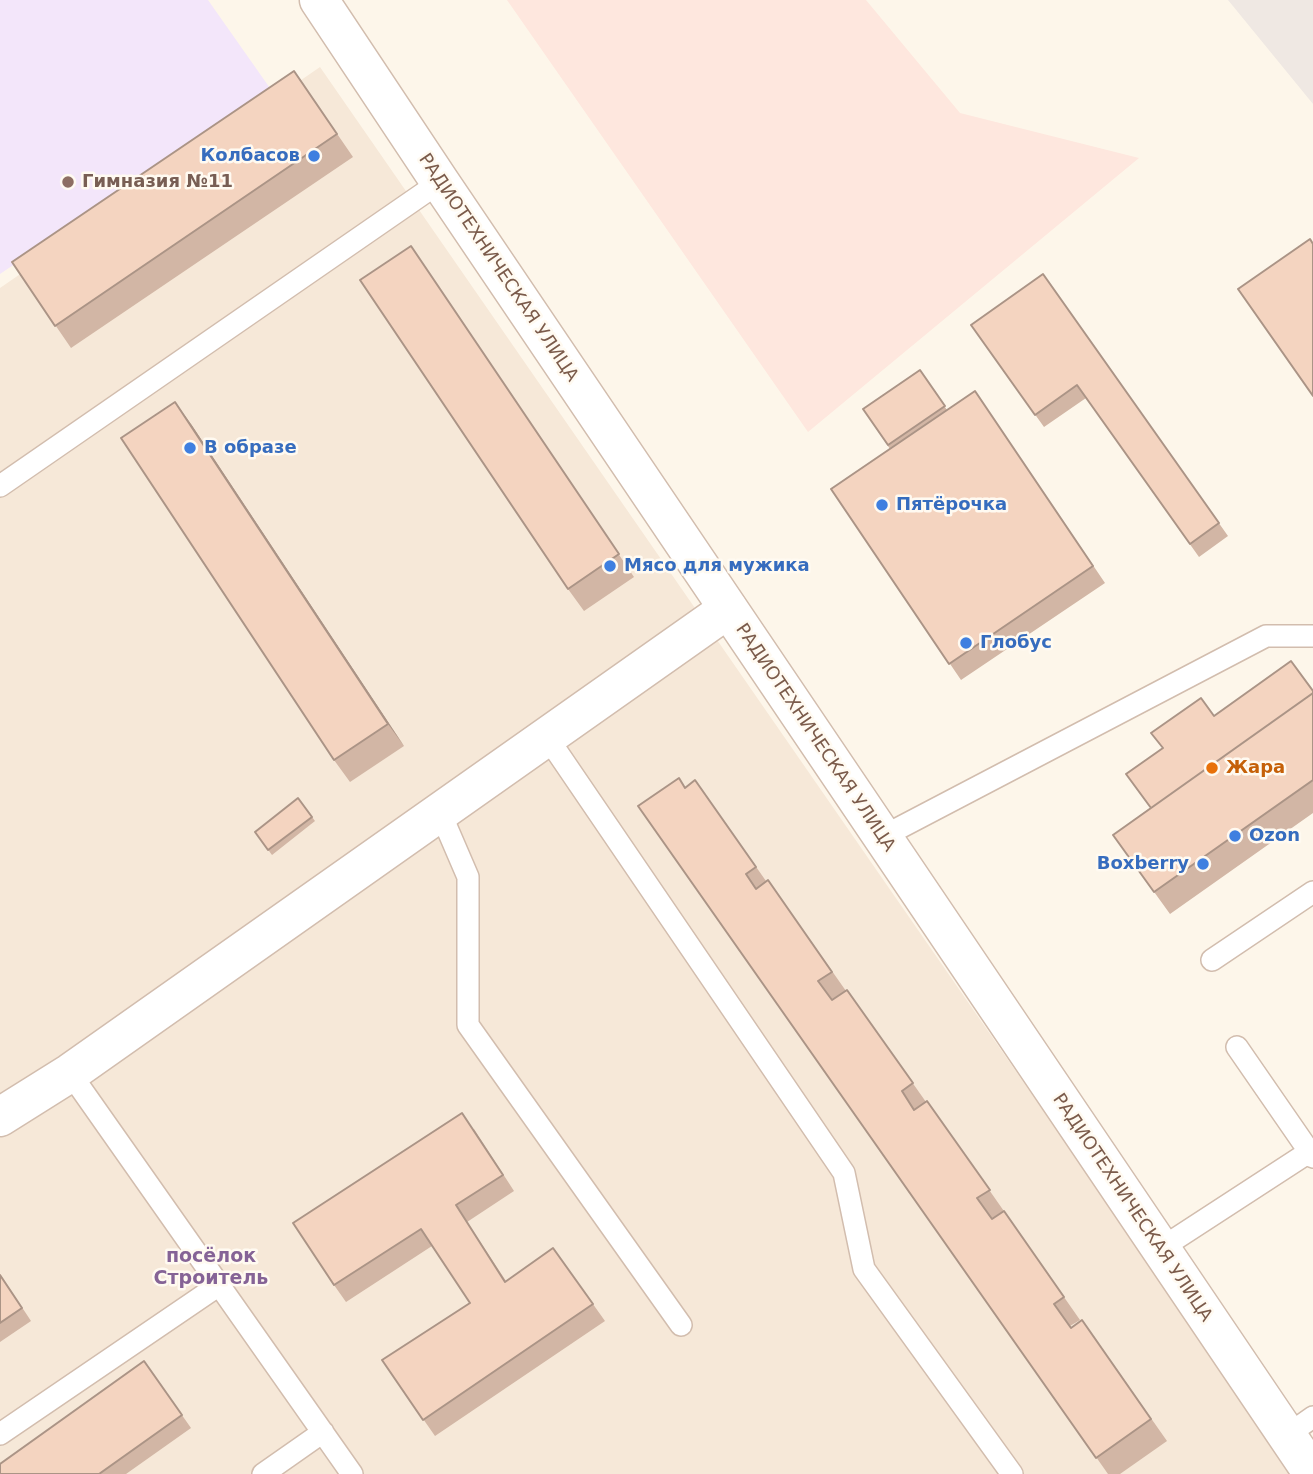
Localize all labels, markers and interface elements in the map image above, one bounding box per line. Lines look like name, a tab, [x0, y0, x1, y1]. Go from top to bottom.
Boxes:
place label: Колбасов	[201, 145, 300, 167]
marker: Колбасов	[306, 148, 322, 164]
street label: РАДИОТЕХНИЧЕСКАЯ УЛИЦА	[413, 150, 583, 386]
place label: Гимназия №11	[82, 171, 233, 193]
marker: Гимназия №11	[60, 174, 76, 190]
place label: В образе	[204, 437, 297, 459]
marker: В образе	[182, 440, 198, 456]
place label: Пятёрочка	[896, 494, 1007, 516]
marker: Пятёрочка	[874, 497, 890, 513]
place label: Мясо для мужика	[624, 555, 810, 577]
marker: Мясо для мужика	[602, 558, 618, 574]
street label: РАДИОТЕХНИЧЕСКАЯ УЛИЦА	[730, 620, 900, 856]
place label: Глобус	[980, 632, 1052, 654]
marker: Глобус	[958, 635, 974, 651]
place label: Жара	[1226, 757, 1285, 779]
marker: Жара	[1204, 760, 1220, 776]
place label: Ozon	[1249, 825, 1300, 847]
marker: Ozon	[1227, 828, 1243, 844]
place label: Boxberry	[1097, 853, 1189, 875]
marker: Boxberry	[1195, 856, 1211, 872]
street label: РАДИОТЕХНИЧЕСКАЯ УЛИЦА	[1047, 1090, 1217, 1326]
district label: посёлок Строитель	[154, 1246, 268, 1290]

